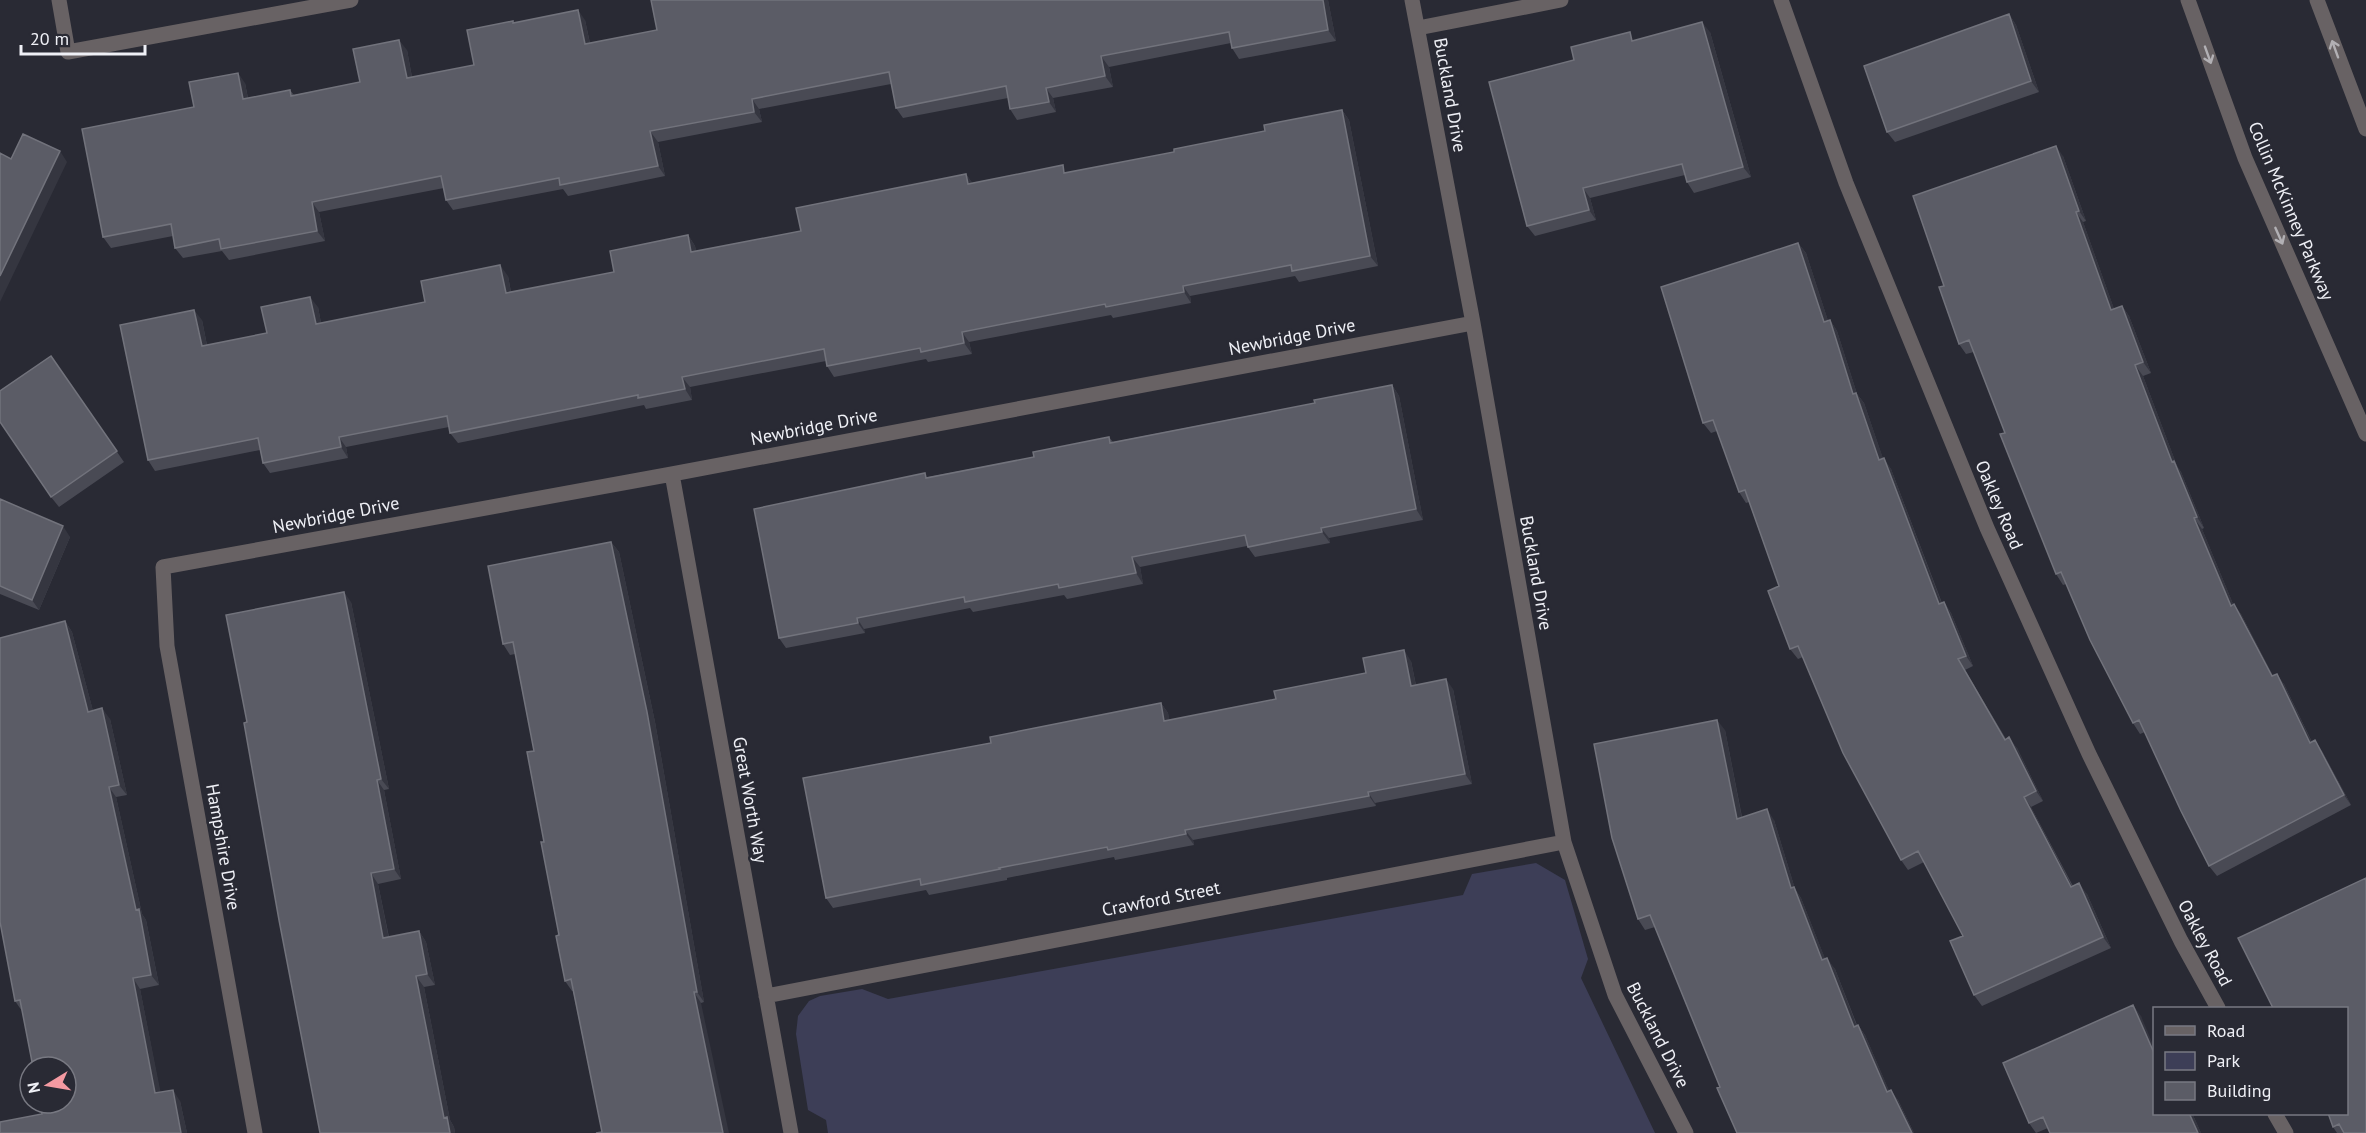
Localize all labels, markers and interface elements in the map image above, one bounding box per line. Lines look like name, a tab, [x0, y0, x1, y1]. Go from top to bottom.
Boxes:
scale bar	[21, 18, 146, 56]
text: 20 m	[30, 27, 69, 50]
street label: Buckland Drive	[1429, 36, 1472, 154]
one-way arrow	[2329, 40, 2340, 59]
one-way arrow	[2204, 45, 2215, 64]
street label: Collin McKinney Parkway	[2243, 118, 2340, 304]
one-way arrow	[2274, 227, 2286, 245]
street label: Newbridge Drive	[1227, 313, 1357, 360]
street label: Newbridge Drive	[749, 403, 879, 450]
street label: Oakley Road	[1970, 457, 2029, 553]
street label: Newbridge Drive	[271, 491, 401, 538]
street label: Buckland Drive	[1515, 514, 1558, 632]
street label: Great Worth Way	[728, 735, 773, 866]
street label: Hampshire Drive	[201, 782, 246, 912]
street label: Crawford Street	[1100, 876, 1222, 921]
street label: Oakley Road	[2173, 896, 2238, 990]
street label: Buckland Drive	[1622, 978, 1695, 1092]
legend	[2153, 1007, 2348, 1115]
text: Road	[2207, 1019, 2245, 1042]
text: Park	[2207, 1049, 2240, 1072]
north arrow	[18, 1055, 78, 1115]
text: Building	[2207, 1079, 2271, 1102]
text: N	[22, 1081, 44, 1095]

